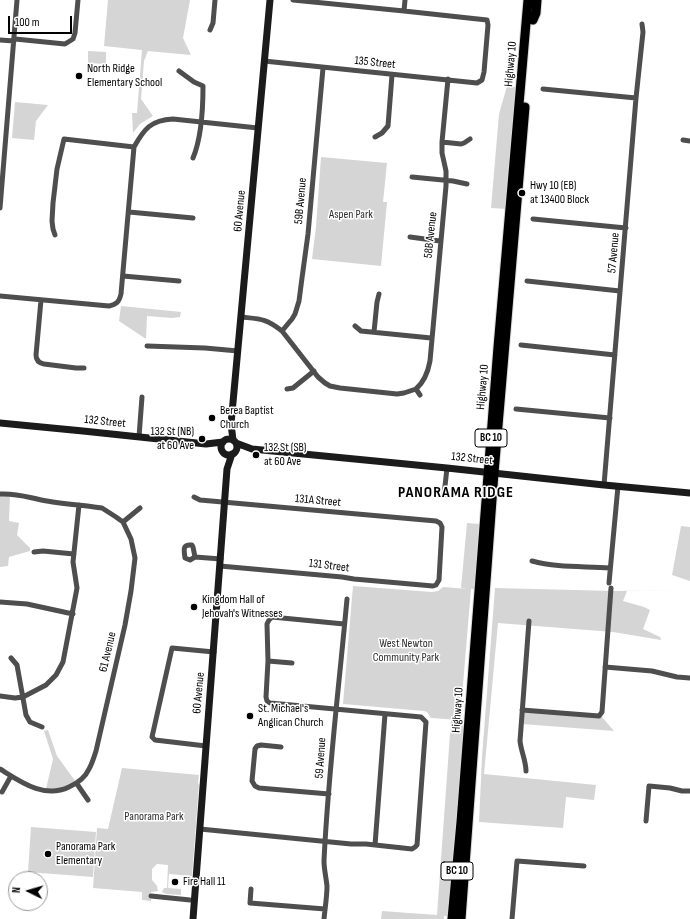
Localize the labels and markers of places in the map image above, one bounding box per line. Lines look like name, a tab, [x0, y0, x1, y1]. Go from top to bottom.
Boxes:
place label: North Ridge Elementary School	[87, 62, 162, 90]
marker: North Ridge Elementary School	[74, 71, 84, 81]
place label: Hwy 10 (EB) at 13400 Block	[530, 179, 589, 207]
marker: Hwy 10 (EB) at 13400 Block	[517, 188, 527, 198]
place label: Berea Baptist Church	[220, 404, 274, 432]
marker: Berea Baptist Church	[207, 413, 217, 423]
place label: 132 St (NB) at 60 Ave	[151, 425, 194, 453]
marker: 132 St (NB) at 60 Ave	[197, 434, 207, 444]
place label: 132 St (SB) at 60 Ave	[264, 441, 306, 469]
marker: 132 St (SB) at 60 Ave	[251, 450, 261, 460]
place label: Kingdom Hall of Jehovah's Witnesses	[202, 593, 282, 621]
marker: Kingdom Hall of Jehovah's Witnesses	[189, 602, 199, 612]
place label: St. Michael's Anglican Church	[258, 702, 323, 730]
marker: St. Michael's Anglican Church	[245, 711, 255, 721]
place label: Panorama Park Elementary	[56, 840, 115, 868]
marker: Panorama Park Elementary	[43, 849, 53, 859]
place label: Fire Hall 11	[183, 875, 225, 889]
marker: Fire Hall 11	[170, 877, 180, 887]

